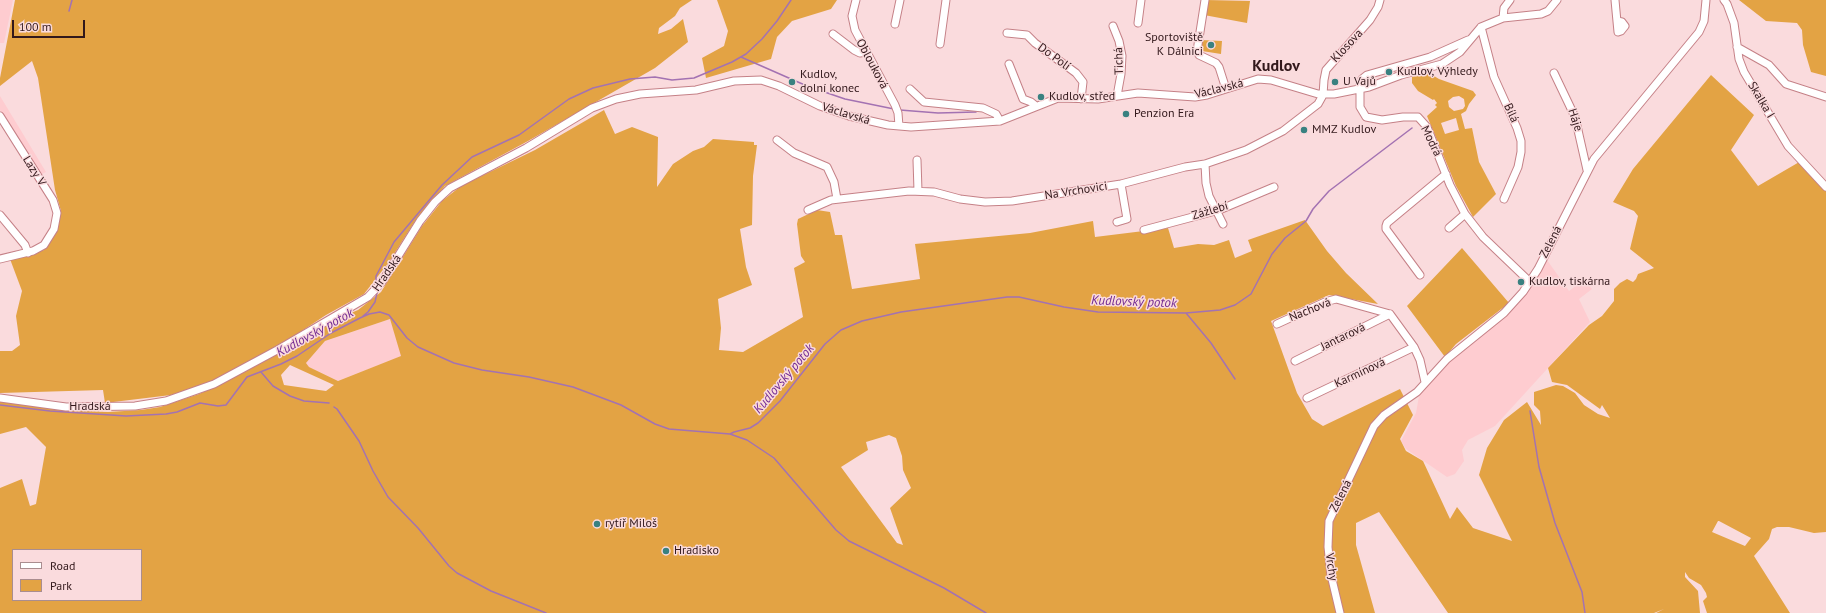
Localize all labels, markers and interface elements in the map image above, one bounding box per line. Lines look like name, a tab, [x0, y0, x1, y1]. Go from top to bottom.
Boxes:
scale bar	[14, 12, 87, 38]
text: 100 m	[19, 19, 52, 34]
street label: Klosova	[1328, 26, 1366, 66]
place label: Sportoviště K Dálnici	[1145, 31, 1203, 59]
street label: Oblouková	[853, 36, 891, 92]
street label: Do Polí	[1035, 40, 1073, 74]
marker: Sportoviště K Dálnici	[1206, 40, 1216, 50]
street label: Tichá	[1111, 47, 1127, 75]
district label: Kudlov	[1252, 56, 1300, 76]
place label: Kudlov, Výhledy	[1397, 65, 1478, 79]
marker: Kudlov, Výhledy	[1384, 67, 1394, 77]
place label: Kudlov, dolní konec	[800, 68, 859, 96]
place label: U Vajů	[1343, 75, 1376, 89]
street label: Václavská	[1193, 76, 1245, 102]
marker: Kudlov, dolní konec	[787, 77, 797, 87]
marker: U Vajů	[1330, 77, 1340, 87]
street label: Skalka I	[1745, 79, 1777, 121]
place label: Kudlov, střed	[1049, 90, 1115, 104]
marker: Kudlov, střed	[1036, 92, 1046, 102]
street label: Václavská	[820, 100, 872, 128]
street label: Bílá	[1500, 101, 1522, 125]
place label: Penzion Era	[1134, 107, 1194, 121]
street label: Háje	[1565, 107, 1585, 133]
marker: Penzion Era	[1121, 109, 1131, 119]
place label: MMZ Kudlov	[1312, 123, 1376, 137]
street label: Modrá	[1417, 123, 1445, 159]
marker: MMZ Kudlov	[1299, 125, 1309, 135]
street label: Lazy V	[19, 153, 49, 189]
street label: Na Vrchovici	[1044, 179, 1108, 203]
street label: Zážlebí	[1190, 199, 1230, 223]
street label: Zelená	[1537, 224, 1565, 260]
street label: Hradská	[369, 252, 405, 294]
place label: Kudlov, tiskárna	[1529, 275, 1610, 289]
marker: Kudlov, tiskárna	[1516, 277, 1526, 287]
water label: Kudlovský potok	[1091, 293, 1177, 311]
street label: Nachová	[1287, 295, 1333, 325]
water label: Kudlovský potok	[274, 305, 356, 361]
street label: Jantarová	[1318, 320, 1368, 354]
water label: Kudlovský potok	[750, 341, 818, 417]
street label: Karmínová	[1332, 355, 1388, 391]
street label: Hradská	[69, 400, 111, 414]
street label: Zelená	[1327, 478, 1355, 514]
place label: rytíř Miloš	[605, 517, 657, 531]
marker: rytíř Miloš	[592, 519, 602, 529]
place label: Hradisko	[674, 544, 719, 558]
marker: Hradisko	[661, 546, 671, 556]
legend	[12, 549, 142, 601]
street label: Vrchy	[1322, 552, 1340, 582]
text: Road	[50, 558, 75, 573]
text: Park	[50, 578, 72, 593]

